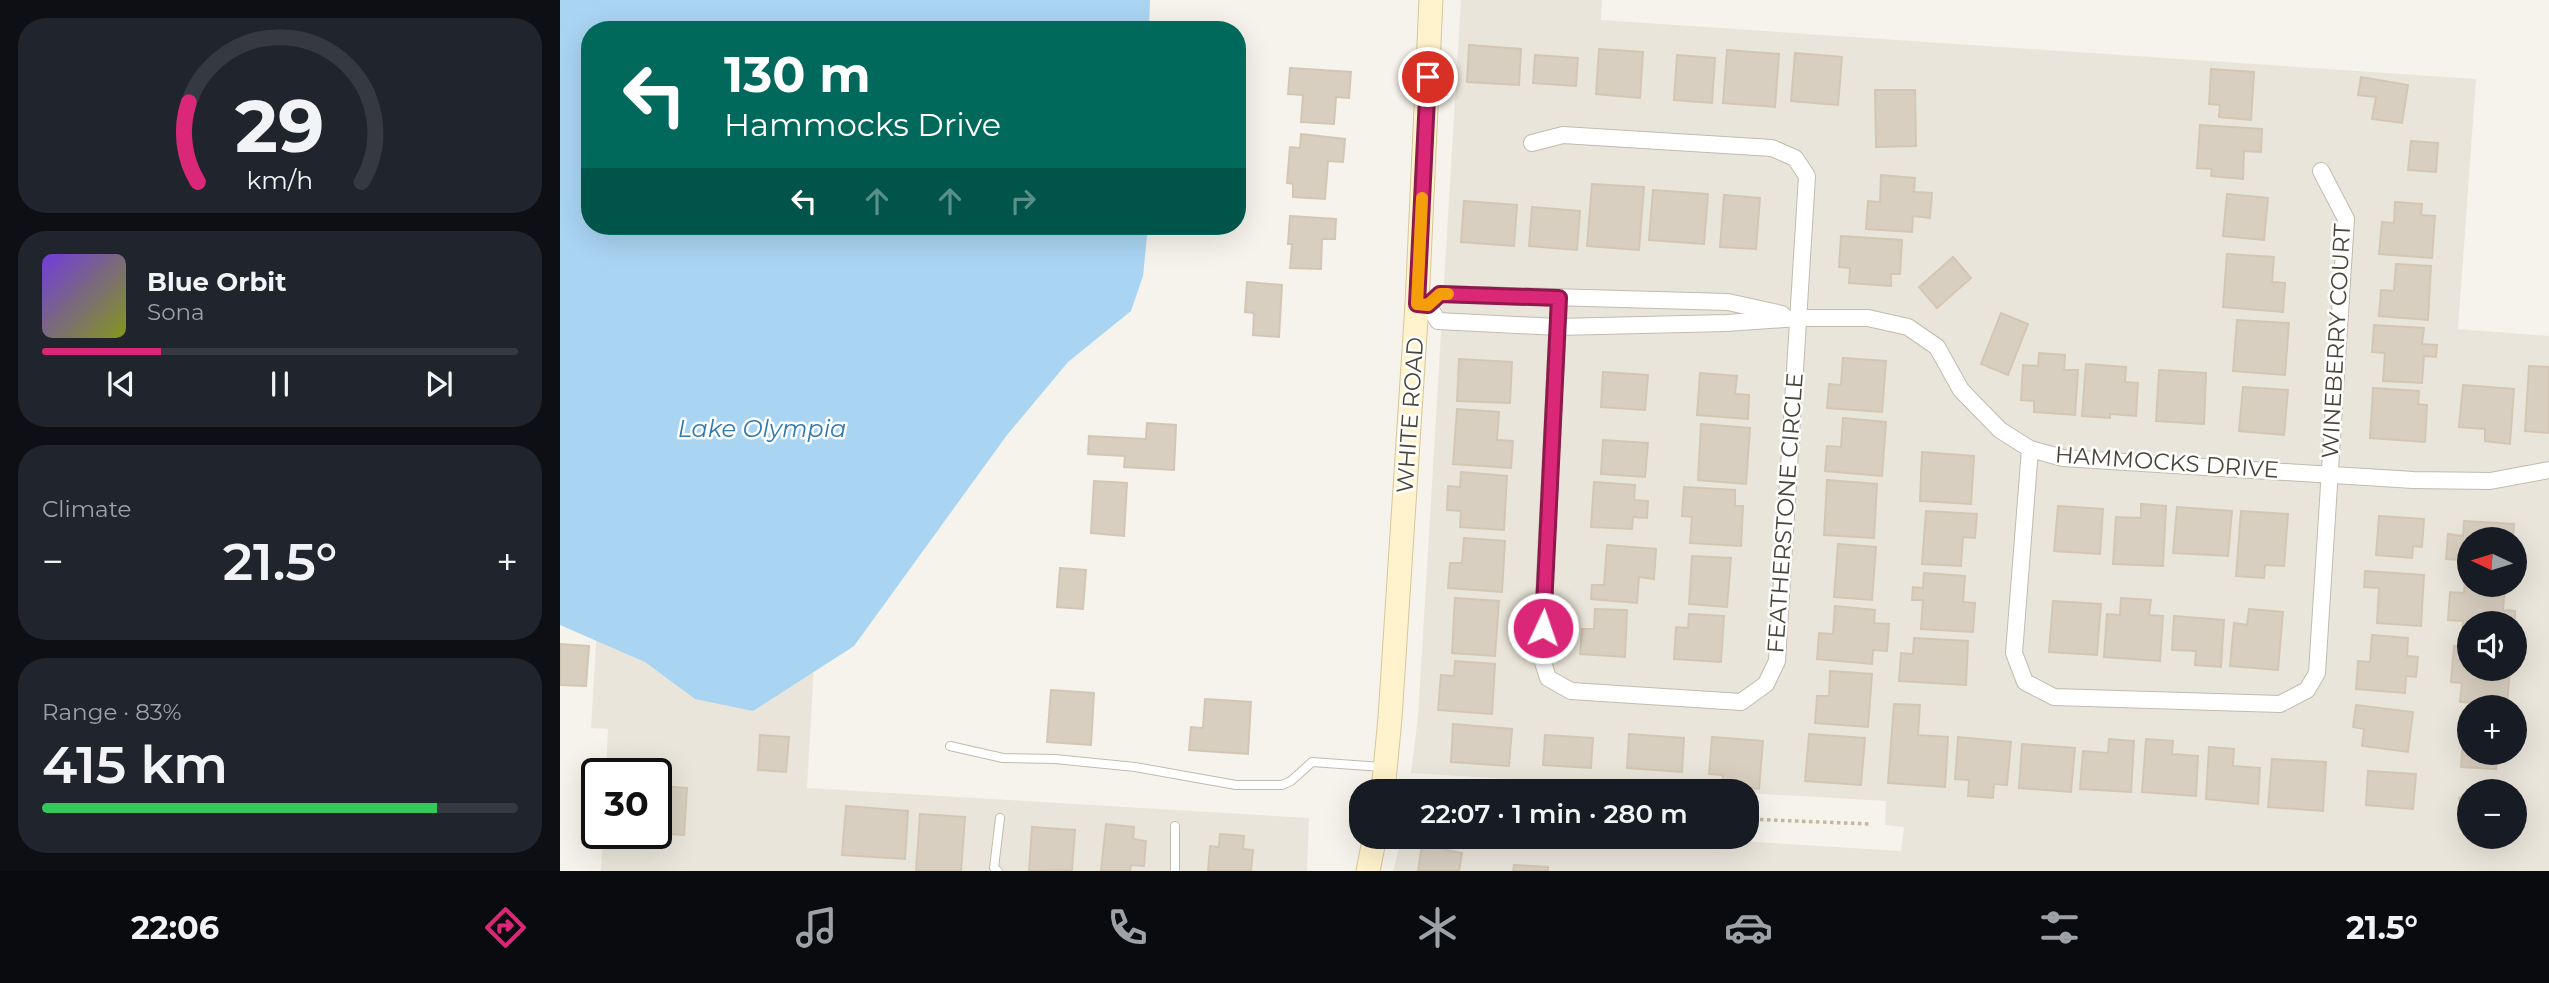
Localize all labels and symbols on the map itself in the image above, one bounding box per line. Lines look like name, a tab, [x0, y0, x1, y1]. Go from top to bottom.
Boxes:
pin	[1398, 47, 1458, 107]
street label: WINEBERRY COURT	[2316, 222, 2356, 459]
street label: WHITE ROAD	[1391, 336, 1429, 494]
street label: FEATHERSTONE CIRCLE	[1761, 372, 1809, 654]
water label: Lake Olympia	[678, 414, 846, 443]
street label: HAMMOCKS DRIVE	[2054, 440, 2280, 484]
north arrow	[2457, 527, 2527, 597]
position arrow	[1506, 591, 1580, 665]
speed limit sign: 30	[581, 758, 672, 849]

